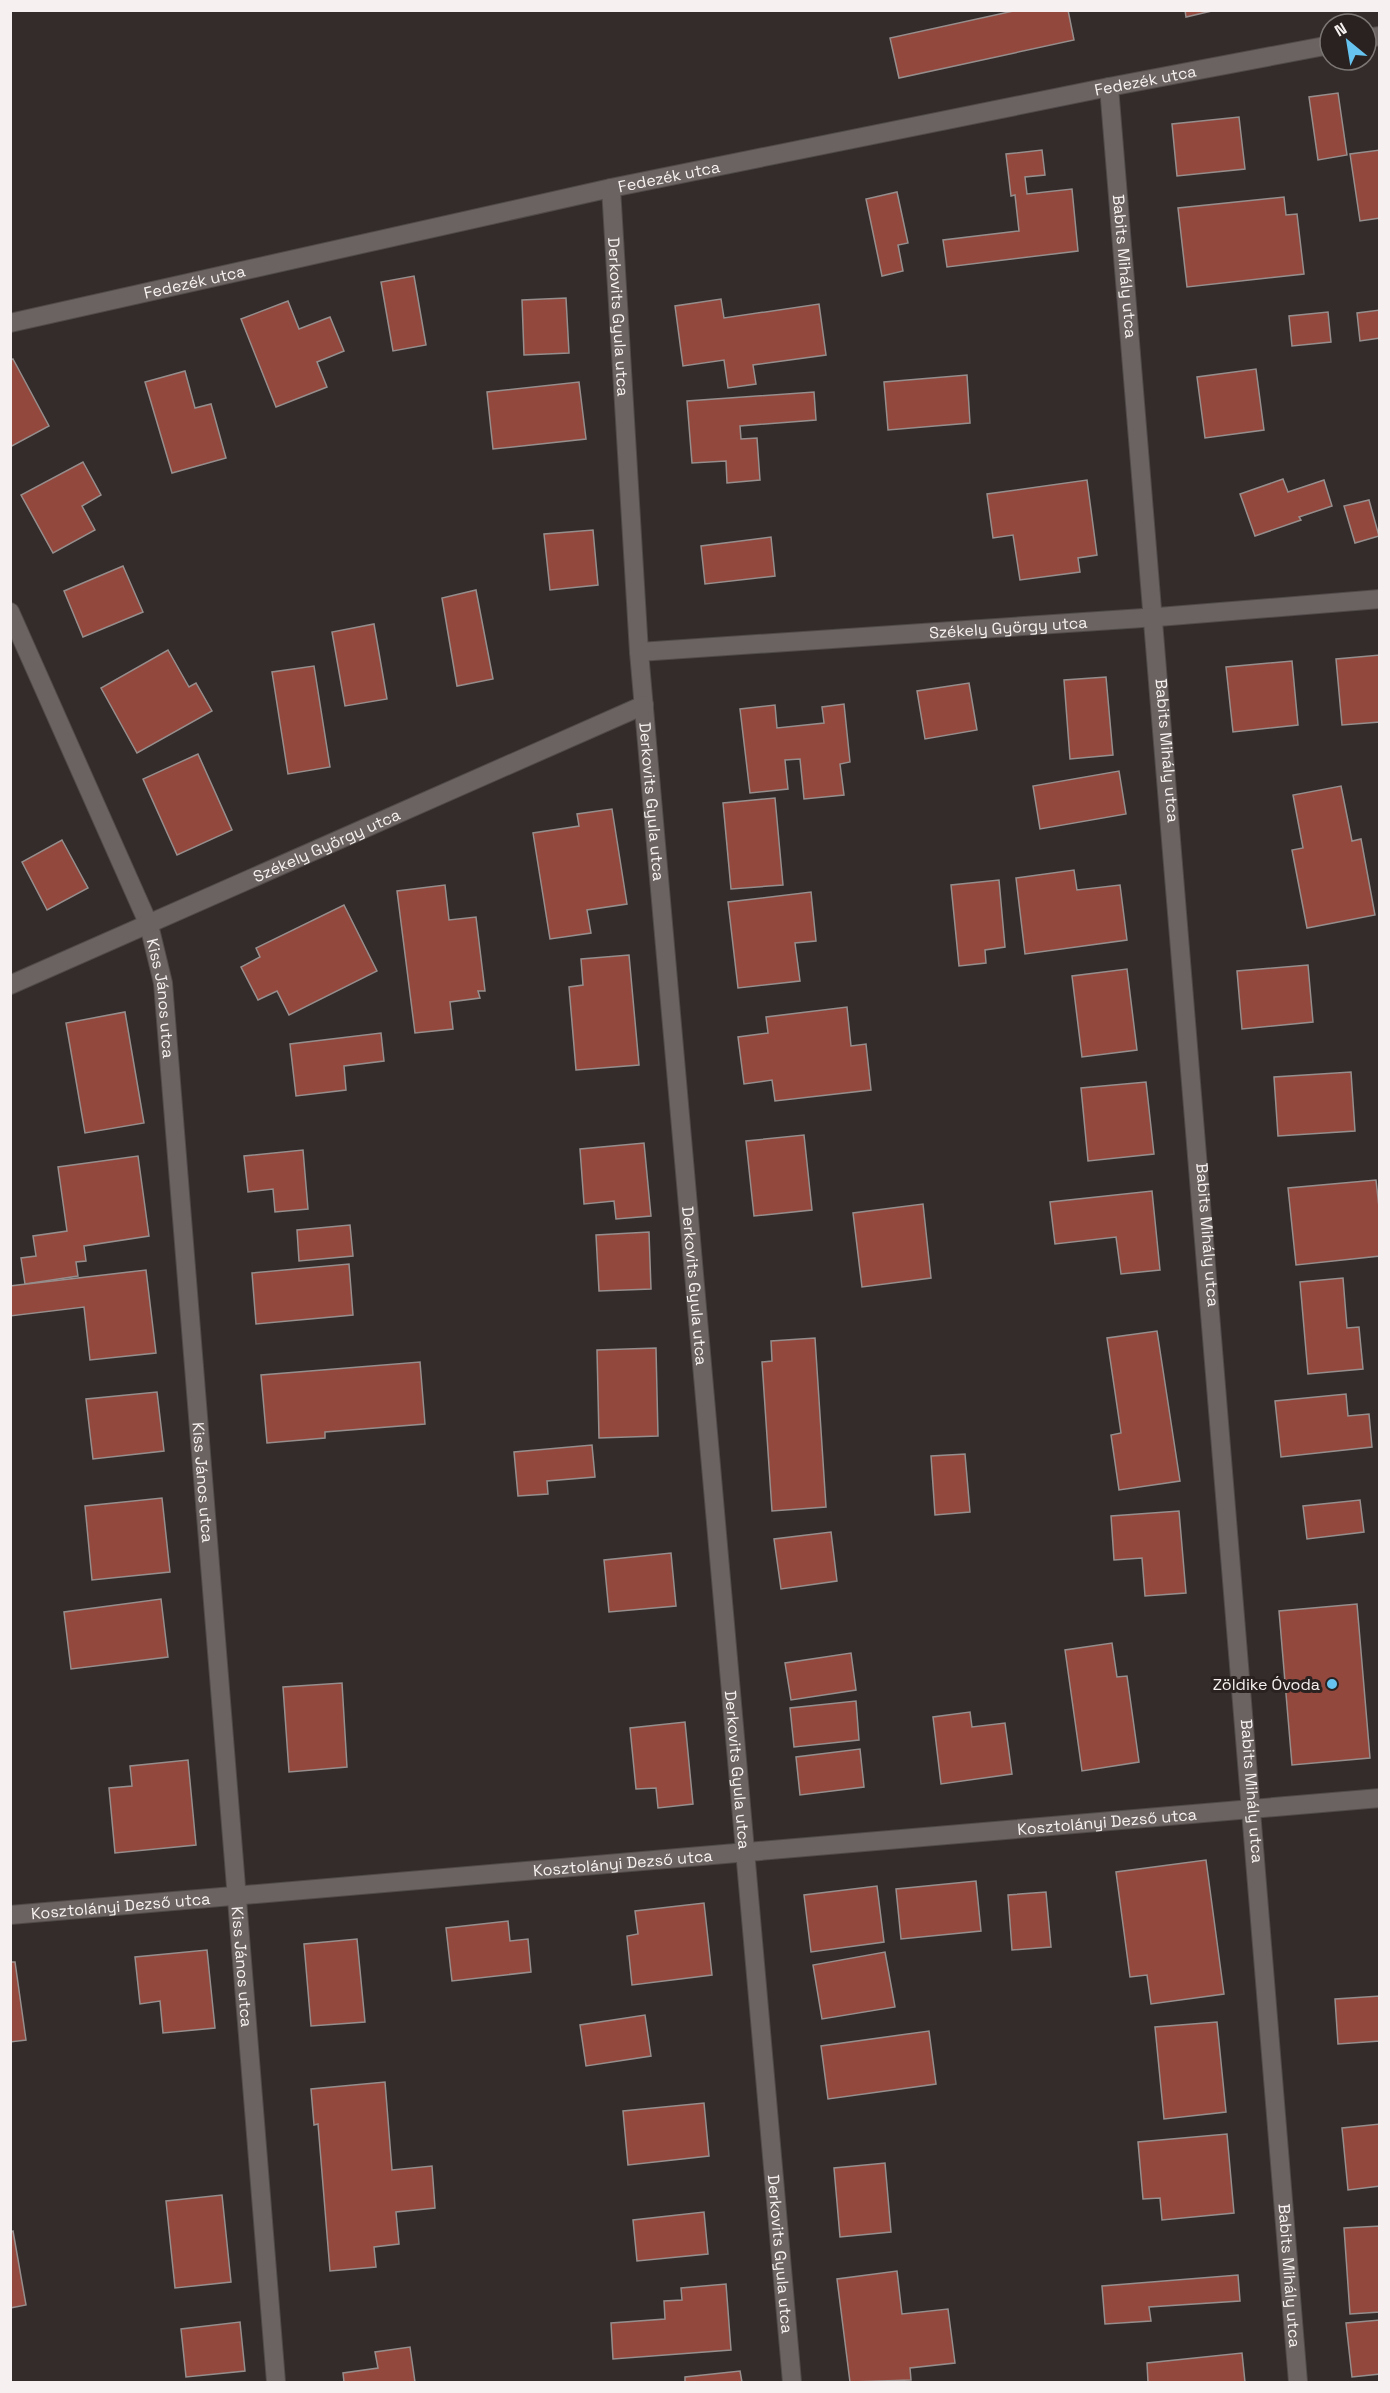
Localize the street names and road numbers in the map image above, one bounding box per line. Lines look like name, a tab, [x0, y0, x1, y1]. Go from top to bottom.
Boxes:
street label: Fedezék utca	[1092, 60, 1198, 100]
street label: Fedezék utca	[616, 156, 722, 197]
street label: Babits Mihály utca	[1108, 194, 1142, 339]
street label: Derkovits Gyula utca	[603, 237, 634, 397]
street label: Fedezék utca	[142, 260, 247, 303]
street label: Székely György utca	[928, 611, 1088, 643]
street label: Babits Mihály utca	[1151, 678, 1184, 823]
street label: Derkovits Gyula utca	[635, 721, 670, 882]
street label: Székely György utca	[250, 804, 403, 887]
street label: Kiss János utca	[142, 936, 180, 1059]
street label: Babits Mihály utca	[1192, 1162, 1224, 1307]
street label: Derkovits Gyula utca	[678, 1205, 713, 1366]
street label: Kiss János utca	[188, 1421, 219, 1543]
street label: Derkovits Gyula utca	[720, 1689, 755, 1850]
street label: Babits Mihály utca	[1236, 1718, 1269, 1864]
street label: Kosztolányi Dezső utca	[1016, 1803, 1198, 1839]
street label: Kosztolányi Dezső utca	[532, 1845, 713, 1881]
street label: Kosztolányi Dezső utca	[30, 1887, 211, 1924]
street label: Kiss János utca	[227, 1906, 258, 2028]
street label: Derkovits Gyula utca	[763, 2174, 798, 2334]
street label: Babits Mihály utca	[1274, 2203, 1306, 2348]

